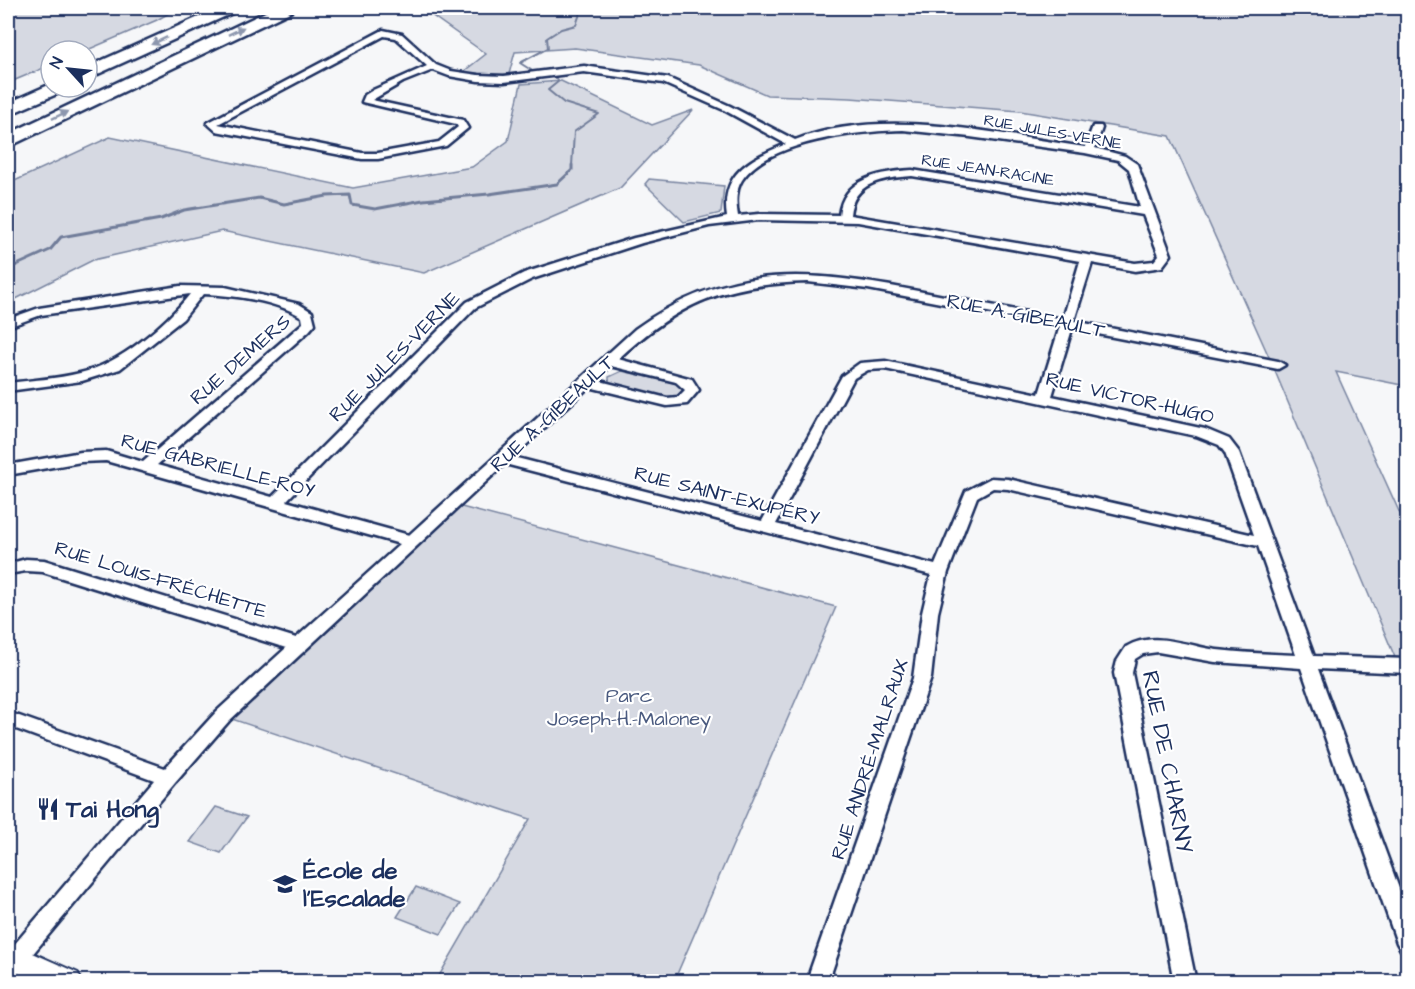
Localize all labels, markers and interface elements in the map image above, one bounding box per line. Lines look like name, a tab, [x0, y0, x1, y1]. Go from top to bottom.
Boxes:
one-way arrow	[228, 27, 245, 36]
one-way arrow	[150, 36, 167, 45]
north arrow	[39, 39, 99, 99]
text: N	[44, 53, 69, 72]
street label: RUE JULES-VERNE	[982, 109, 1124, 155]
one-way arrow	[52, 111, 69, 120]
street label: RUE JEAN-RACINE	[920, 149, 1056, 191]
street label: RUE JULES-VERNE	[323, 285, 467, 428]
street label: RUE A.-GIBEAULT	[944, 287, 1108, 345]
street label: RUE DEMERS	[184, 308, 297, 412]
street label: RUE A.-GIBEAULT	[484, 348, 621, 479]
street label: RUE VICTOR-HUGO	[1043, 365, 1217, 431]
street label: RUE GABRIELLE-ROY	[118, 427, 318, 505]
street label: RUE SAINT-EXUPÉRY	[631, 459, 823, 533]
street label: RUE LOUIS-FRÉCHETTE	[51, 534, 270, 626]
street label: RUE ANDRÉ-MALRAUX	[824, 655, 916, 863]
street label: RUE DE CHARNY	[1133, 668, 1201, 857]
park label: Parc Joseph-H.-Maloney	[547, 682, 711, 734]
place label: Tai Hong	[65, 793, 159, 828]
restaurant icon: Tai Hong	[35, 796, 61, 822]
place label: École de l'Escalade	[303, 854, 406, 916]
school or university icon: École de l'Escalade	[272, 871, 298, 897]

